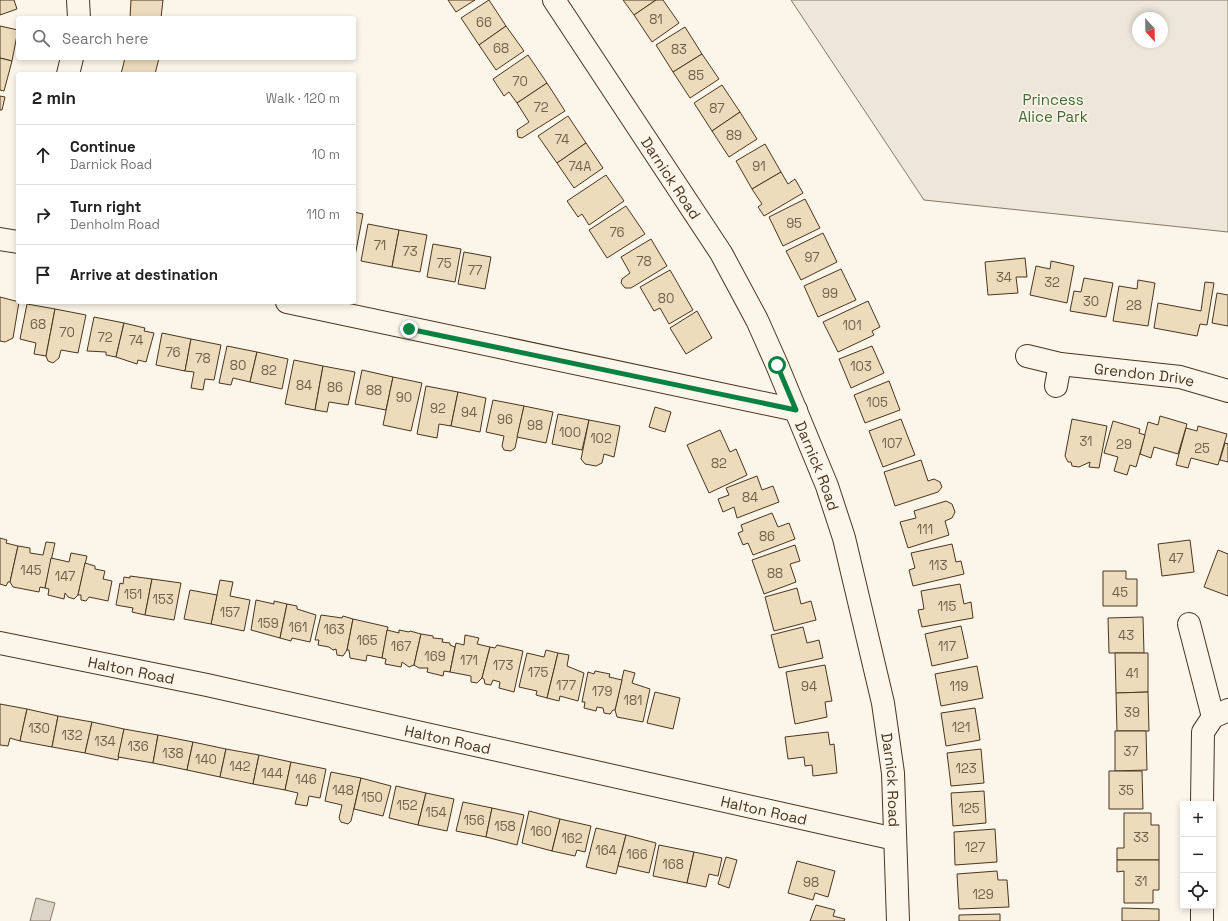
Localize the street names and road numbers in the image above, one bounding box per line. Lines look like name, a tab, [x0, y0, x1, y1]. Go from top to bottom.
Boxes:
street label: Darnick Road	[637, 133, 705, 223]
street label: Grendon Drive	[1093, 358, 1197, 390]
street label: Darnick Road	[792, 418, 844, 513]
street label: Halton Road	[86, 652, 176, 688]
street label: Halton Road	[403, 720, 493, 758]
street label: Darnick Road	[878, 731, 904, 827]
street label: Halton Road	[719, 791, 809, 829]

